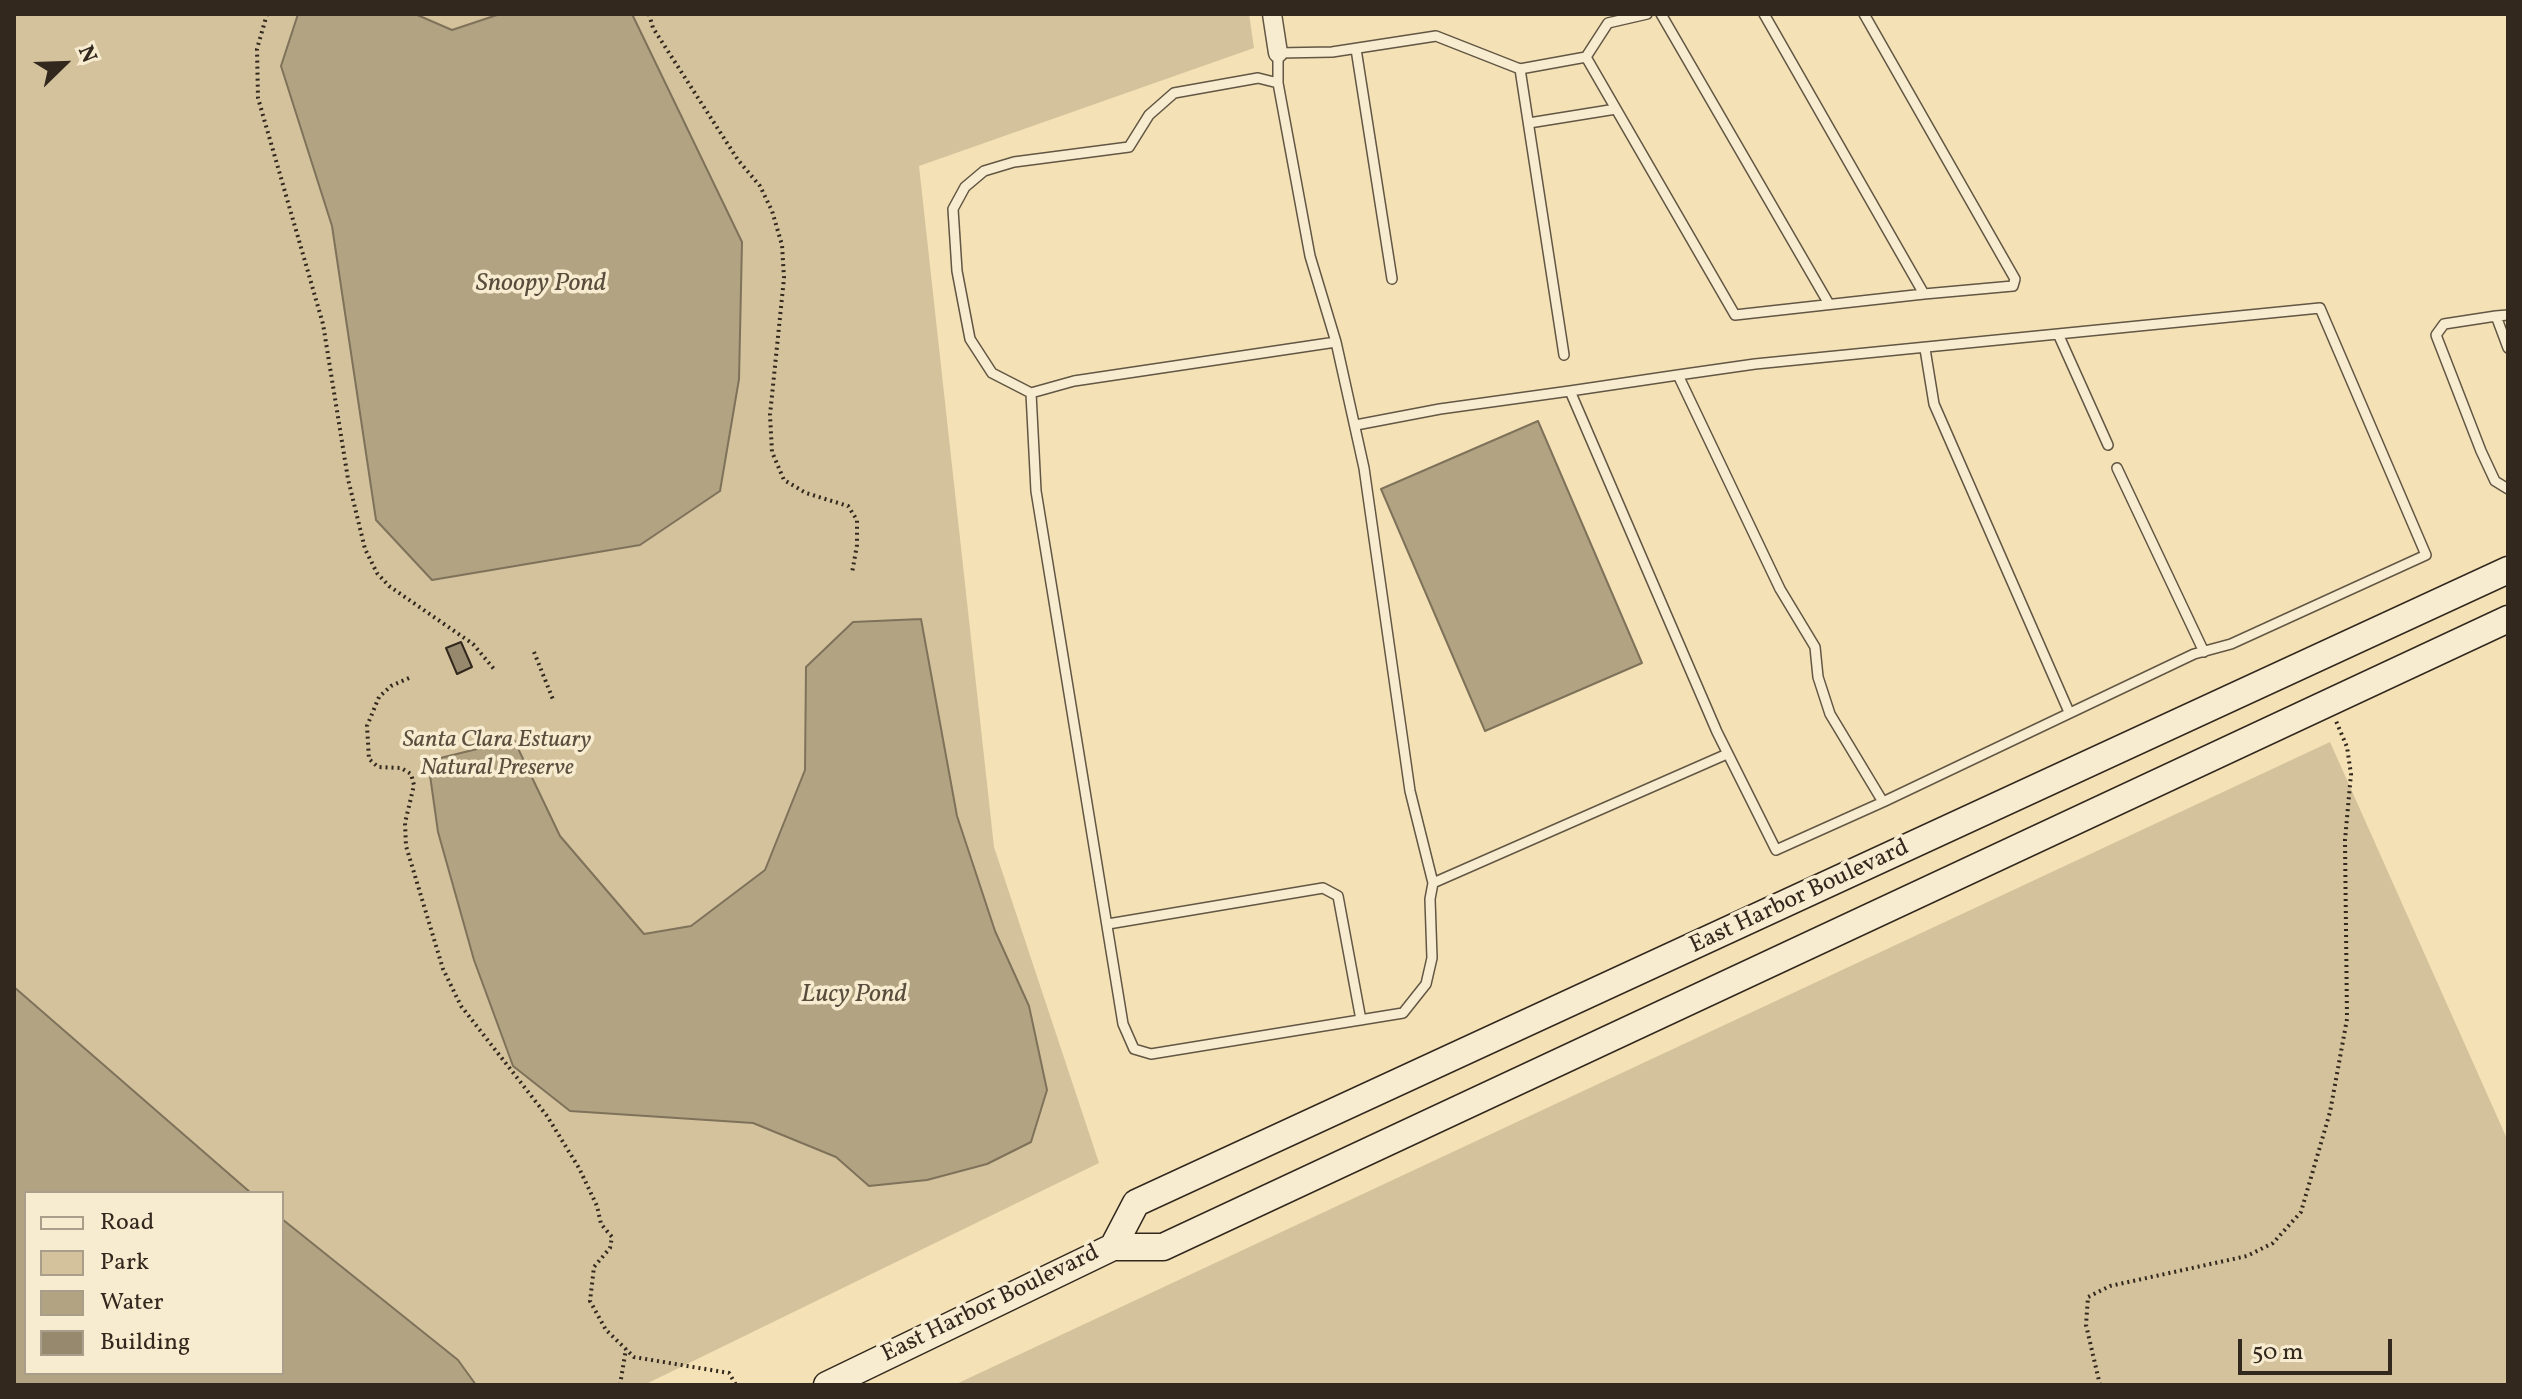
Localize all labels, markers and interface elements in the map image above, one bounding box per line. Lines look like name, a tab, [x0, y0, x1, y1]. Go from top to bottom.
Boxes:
north arrow	[24, 24, 104, 104]
text: N	[69, 41, 104, 68]
water label: Snoopy Pond	[476, 269, 606, 301]
park label: Santa Clara Estuary Natural Preserve	[403, 728, 591, 784]
street label: East Harbor Boulevard	[1686, 835, 1914, 961]
water label: Lucy Pond	[801, 980, 907, 1012]
legend	[24, 1191, 284, 1375]
text: Road	[100, 1206, 154, 1240]
street label: East Harbor Boulevard	[878, 1240, 1104, 1370]
text: Park	[100, 1246, 149, 1280]
text: Water	[100, 1286, 164, 1320]
scale bar	[2242, 1323, 2396, 1373]
text: Building	[100, 1326, 190, 1360]
text: 50 m	[2252, 1336, 2304, 1370]

